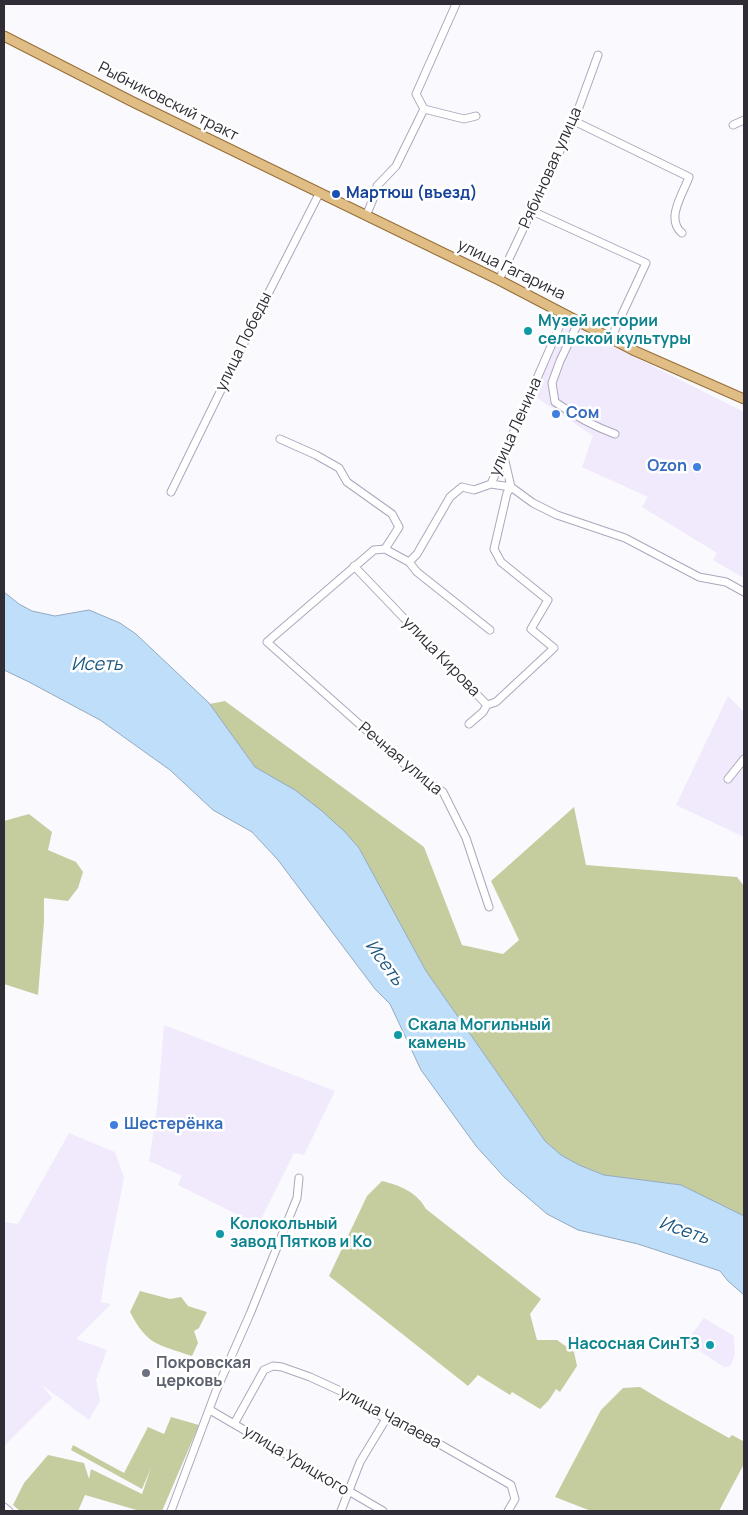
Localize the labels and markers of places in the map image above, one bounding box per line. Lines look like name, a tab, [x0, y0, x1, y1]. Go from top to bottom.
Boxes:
place label: Мартюш (въезд)	[346, 184, 478, 204]
marker: Мартюш (въезд)	[330, 188, 342, 200]
place label: Музей истории сельской культуры	[538, 312, 691, 350]
marker: Музей истории сельской культуры	[522, 325, 534, 337]
place label: Сом	[566, 404, 599, 424]
marker: Сом	[550, 408, 562, 420]
place label: Ozon	[647, 457, 687, 477]
marker: Ozon	[691, 461, 703, 473]
place label: Скала Могильный камень	[408, 1016, 551, 1054]
marker: Скала Могильный камень	[392, 1029, 404, 1041]
place label: Шестерёнка	[124, 1115, 223, 1135]
marker: Шестерёнка	[108, 1119, 120, 1131]
place label: Колокольный завод Пятков и Ко	[230, 1215, 372, 1253]
marker: Колокольный завод Пятков и Ко	[214, 1228, 226, 1240]
place label: Насосная СинТЗ	[568, 1335, 700, 1355]
marker: Насосная СинТЗ	[704, 1339, 716, 1351]
place label: Покровская церковь	[156, 1354, 251, 1392]
marker: Покровская церковь	[140, 1367, 152, 1379]

